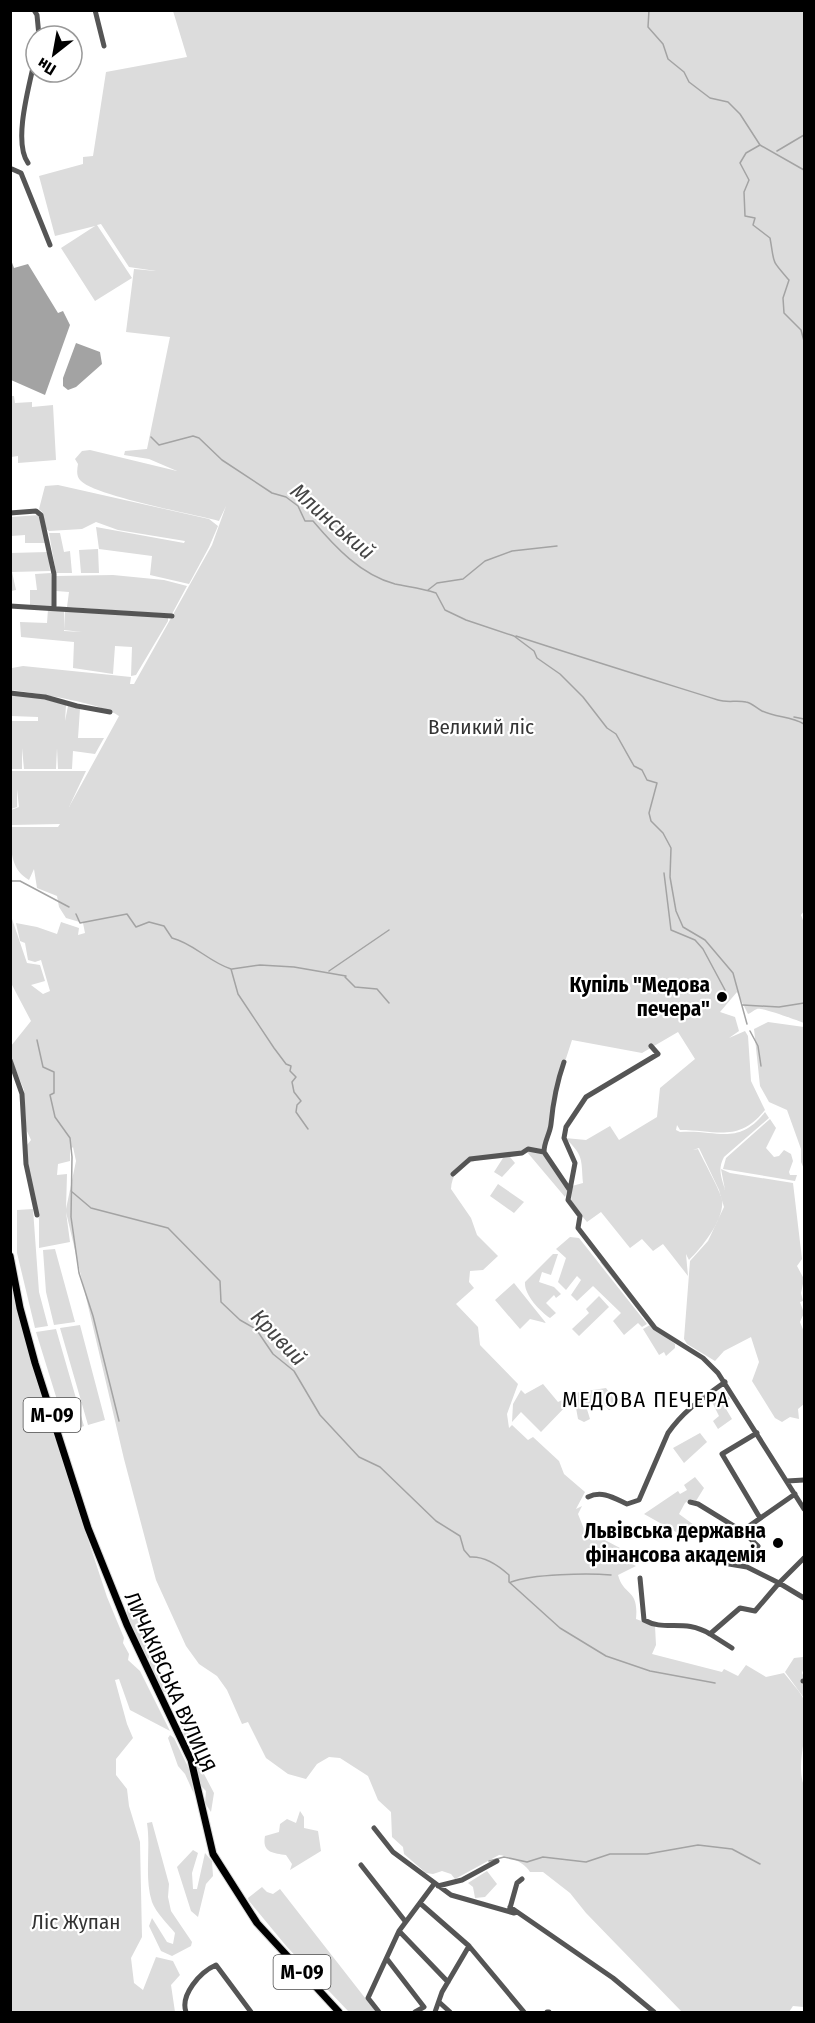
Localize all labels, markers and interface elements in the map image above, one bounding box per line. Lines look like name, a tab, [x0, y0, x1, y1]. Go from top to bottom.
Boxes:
north arrow	[24, 24, 84, 84]
text: Пн	[34, 54, 59, 79]
water label: Млинський	[285, 477, 380, 565]
park label: Великий ліс	[428, 714, 534, 740]
place label: Купіль "Медова печера"	[570, 972, 710, 1022]
marker: Купіль "Медова печера"	[715, 990, 729, 1004]
water label: Кривий	[245, 1303, 312, 1371]
district label: МЕДОВА ПЕЧЕРА	[562, 1386, 730, 1413]
road number: М-09	[23, 1398, 80, 1432]
place label: Львівська державна фінансова академія	[584, 1518, 766, 1568]
marker: Львівська державна фінансова академія	[771, 1536, 785, 1550]
street label: ЛИЧАКІВСЬКА ВУЛИЦЯ	[119, 1588, 221, 1776]
park label: Ліс Жупан	[32, 1909, 120, 1935]
road number: М-09	[274, 1955, 330, 1989]

